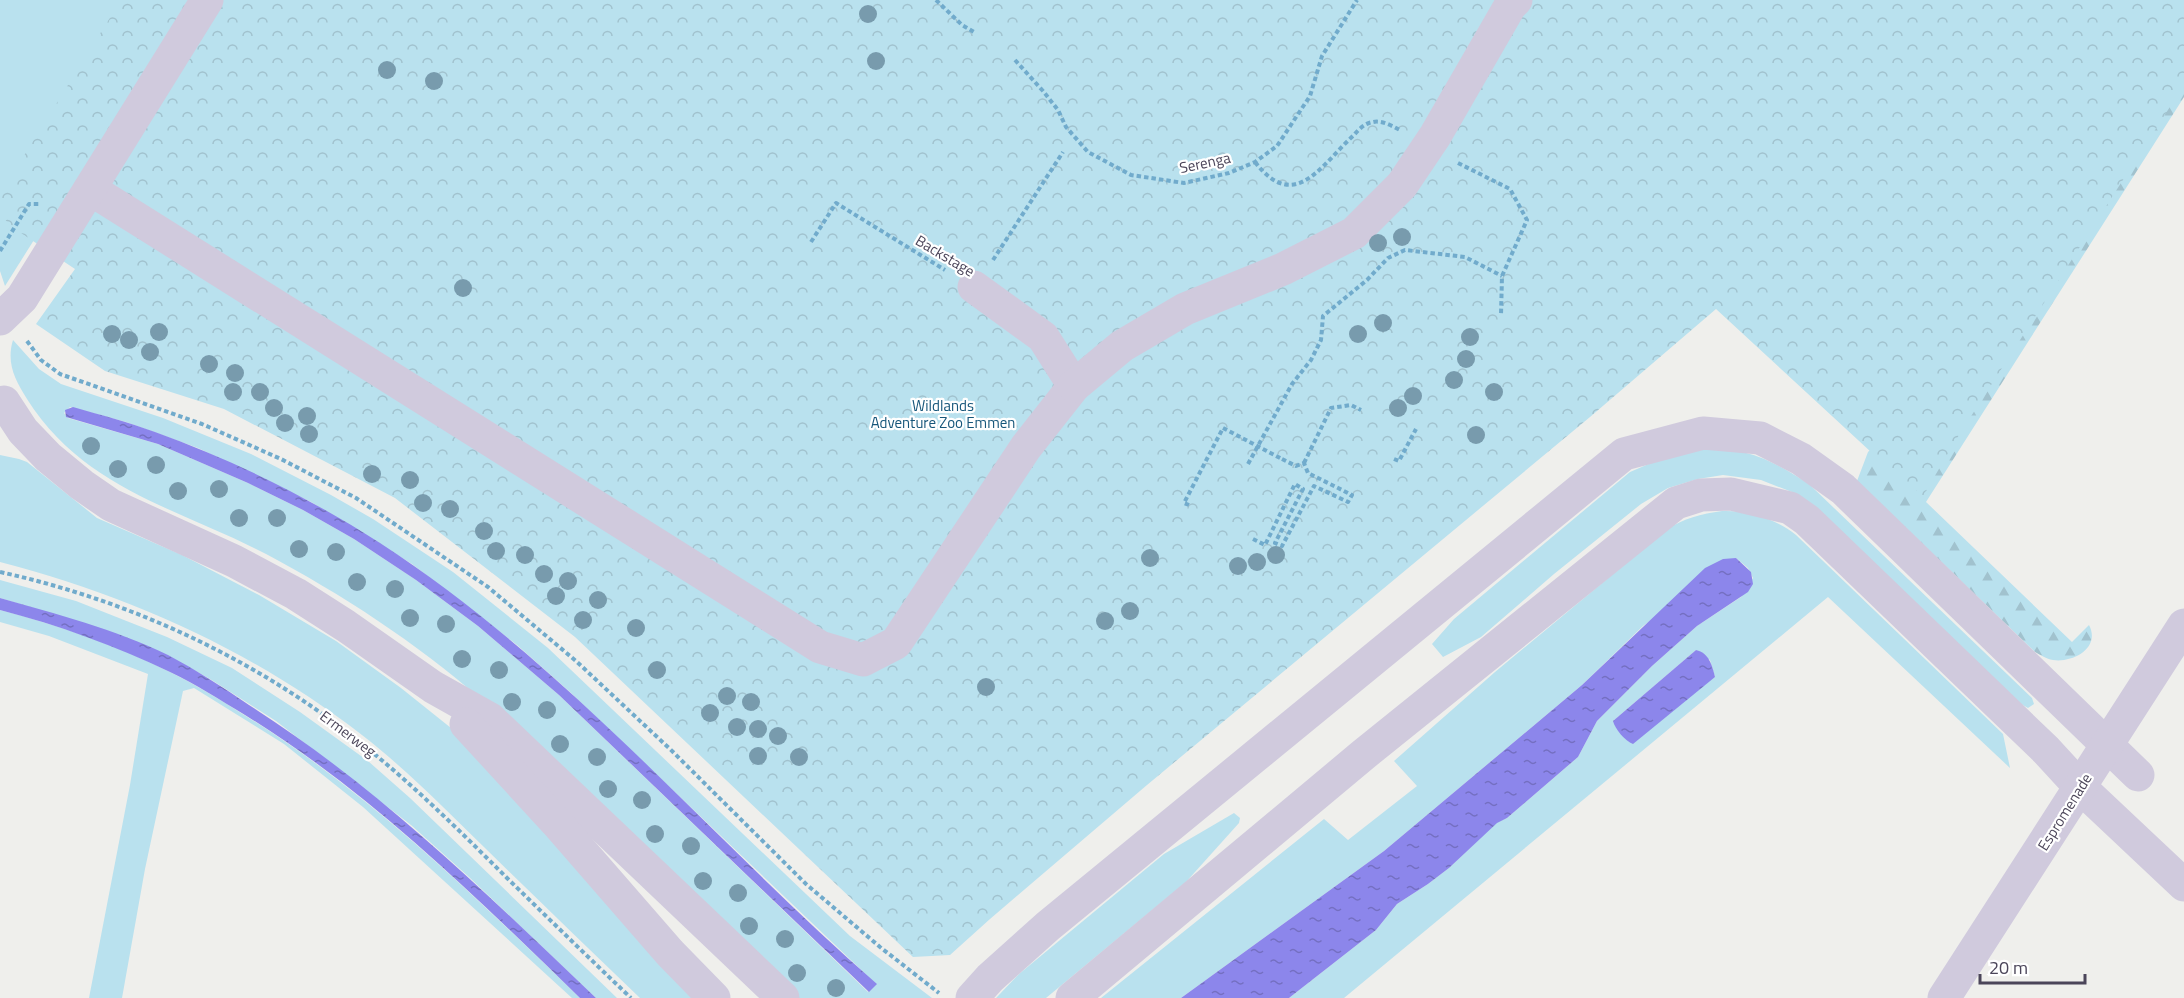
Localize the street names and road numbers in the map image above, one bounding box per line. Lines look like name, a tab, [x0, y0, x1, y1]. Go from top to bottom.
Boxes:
street label: Serenga	[1177, 146, 1233, 179]
street label: Backstage	[911, 229, 979, 282]
street label: Ermerweg	[315, 705, 382, 763]
street label: Espromenade	[2032, 769, 2097, 855]

